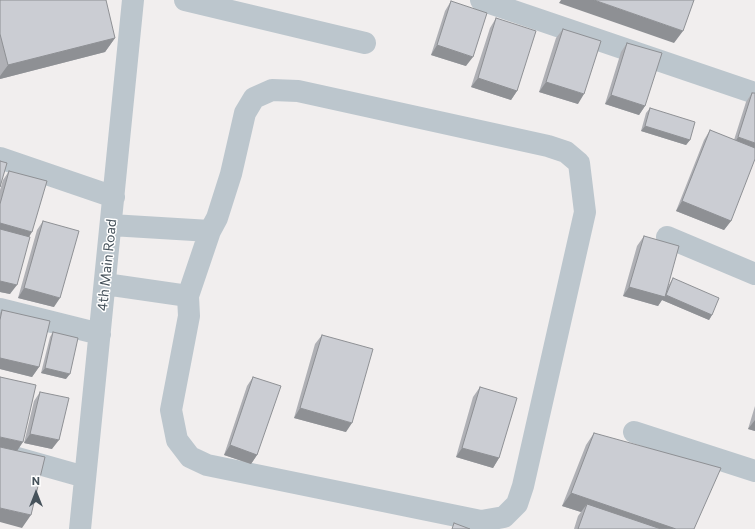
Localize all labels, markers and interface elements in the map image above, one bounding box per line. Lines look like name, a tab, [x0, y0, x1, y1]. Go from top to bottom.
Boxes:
street label: 4th Main Road	[94, 218, 120, 312]
north arrow	[16, 473, 56, 513]
text: N	[32, 474, 40, 487]

